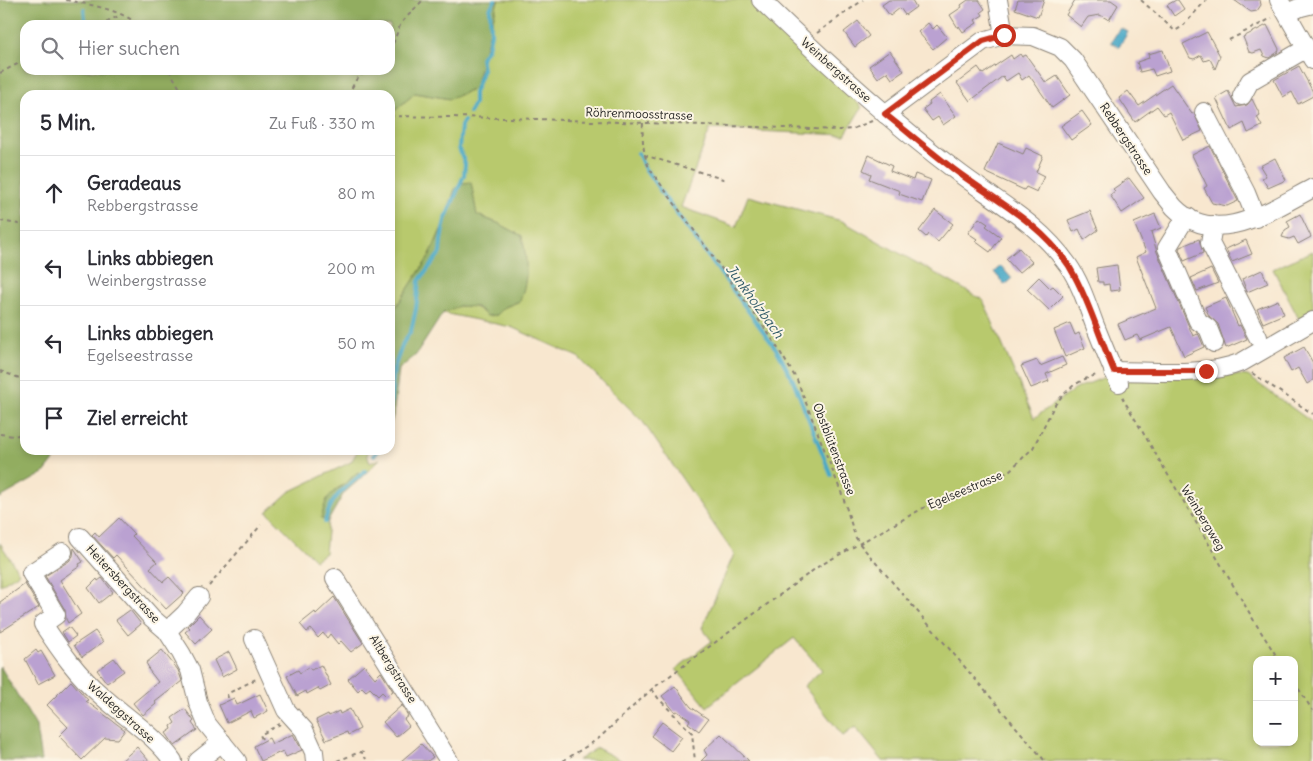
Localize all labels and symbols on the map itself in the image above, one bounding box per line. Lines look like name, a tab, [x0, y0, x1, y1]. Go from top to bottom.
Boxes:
route start	[993, 24, 1016, 47]
street label: Weinbergstrasse	[798, 34, 875, 105]
street label: Rebbergstrasse	[1097, 100, 1156, 178]
street label: Röhrenmoosstrasse	[585, 104, 693, 123]
water label: Junkholzbach	[722, 260, 788, 342]
route end	[1195, 360, 1218, 383]
street label: Obstblütenstrasse	[810, 401, 859, 497]
street label: Egelseestrasse	[925, 467, 1004, 512]
street label: Weinbergweg	[1178, 482, 1229, 553]
street label: Heitersbergstrasse	[83, 541, 163, 626]
street label: Altbergstrasse	[367, 632, 420, 706]
street label: Waldeggstrasse	[85, 677, 158, 746]

